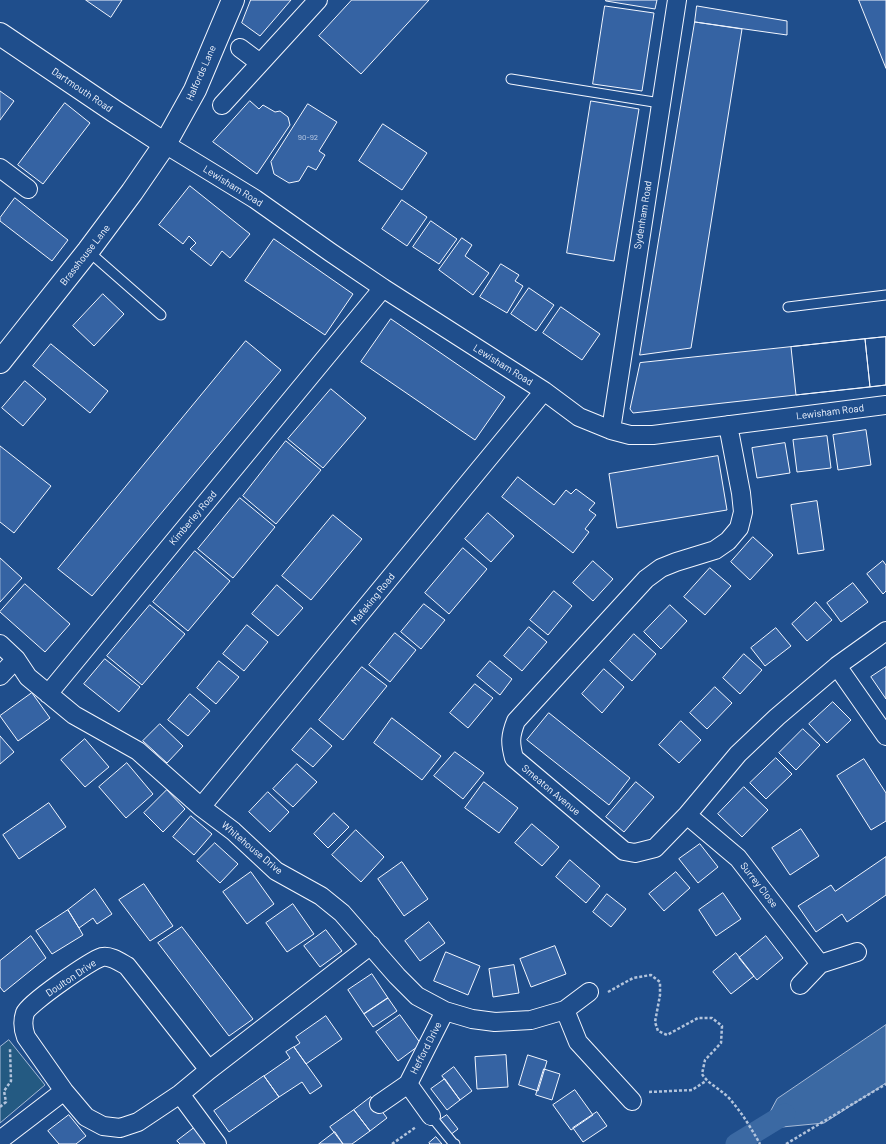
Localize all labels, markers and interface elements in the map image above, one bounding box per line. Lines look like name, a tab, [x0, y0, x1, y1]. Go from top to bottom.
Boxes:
street label: Halfords Lane	[183, 43, 219, 103]
street label: Dartmouth Road	[49, 65, 115, 115]
house number: 90-92	[298, 132, 318, 142]
street label: Lewisham Road	[201, 163, 265, 209]
street label: Sydenham Road	[632, 180, 654, 250]
street label: Brasshouse Lane	[57, 222, 113, 288]
street label: Lewisham Road	[471, 342, 535, 388]
street label: Lewisham Road	[795, 402, 865, 422]
street label: Kimberley Road	[167, 488, 219, 548]
street label: Mafeking Road	[348, 571, 398, 627]
street label: Smeaton Avenue	[519, 762, 583, 818]
street label: Whitehouse Drive	[219, 819, 285, 877]
street label: Surrey Close	[738, 860, 780, 910]
street label: Doulton Drive	[44, 957, 98, 999]
street label: Hefford Drive	[408, 1020, 444, 1076]

